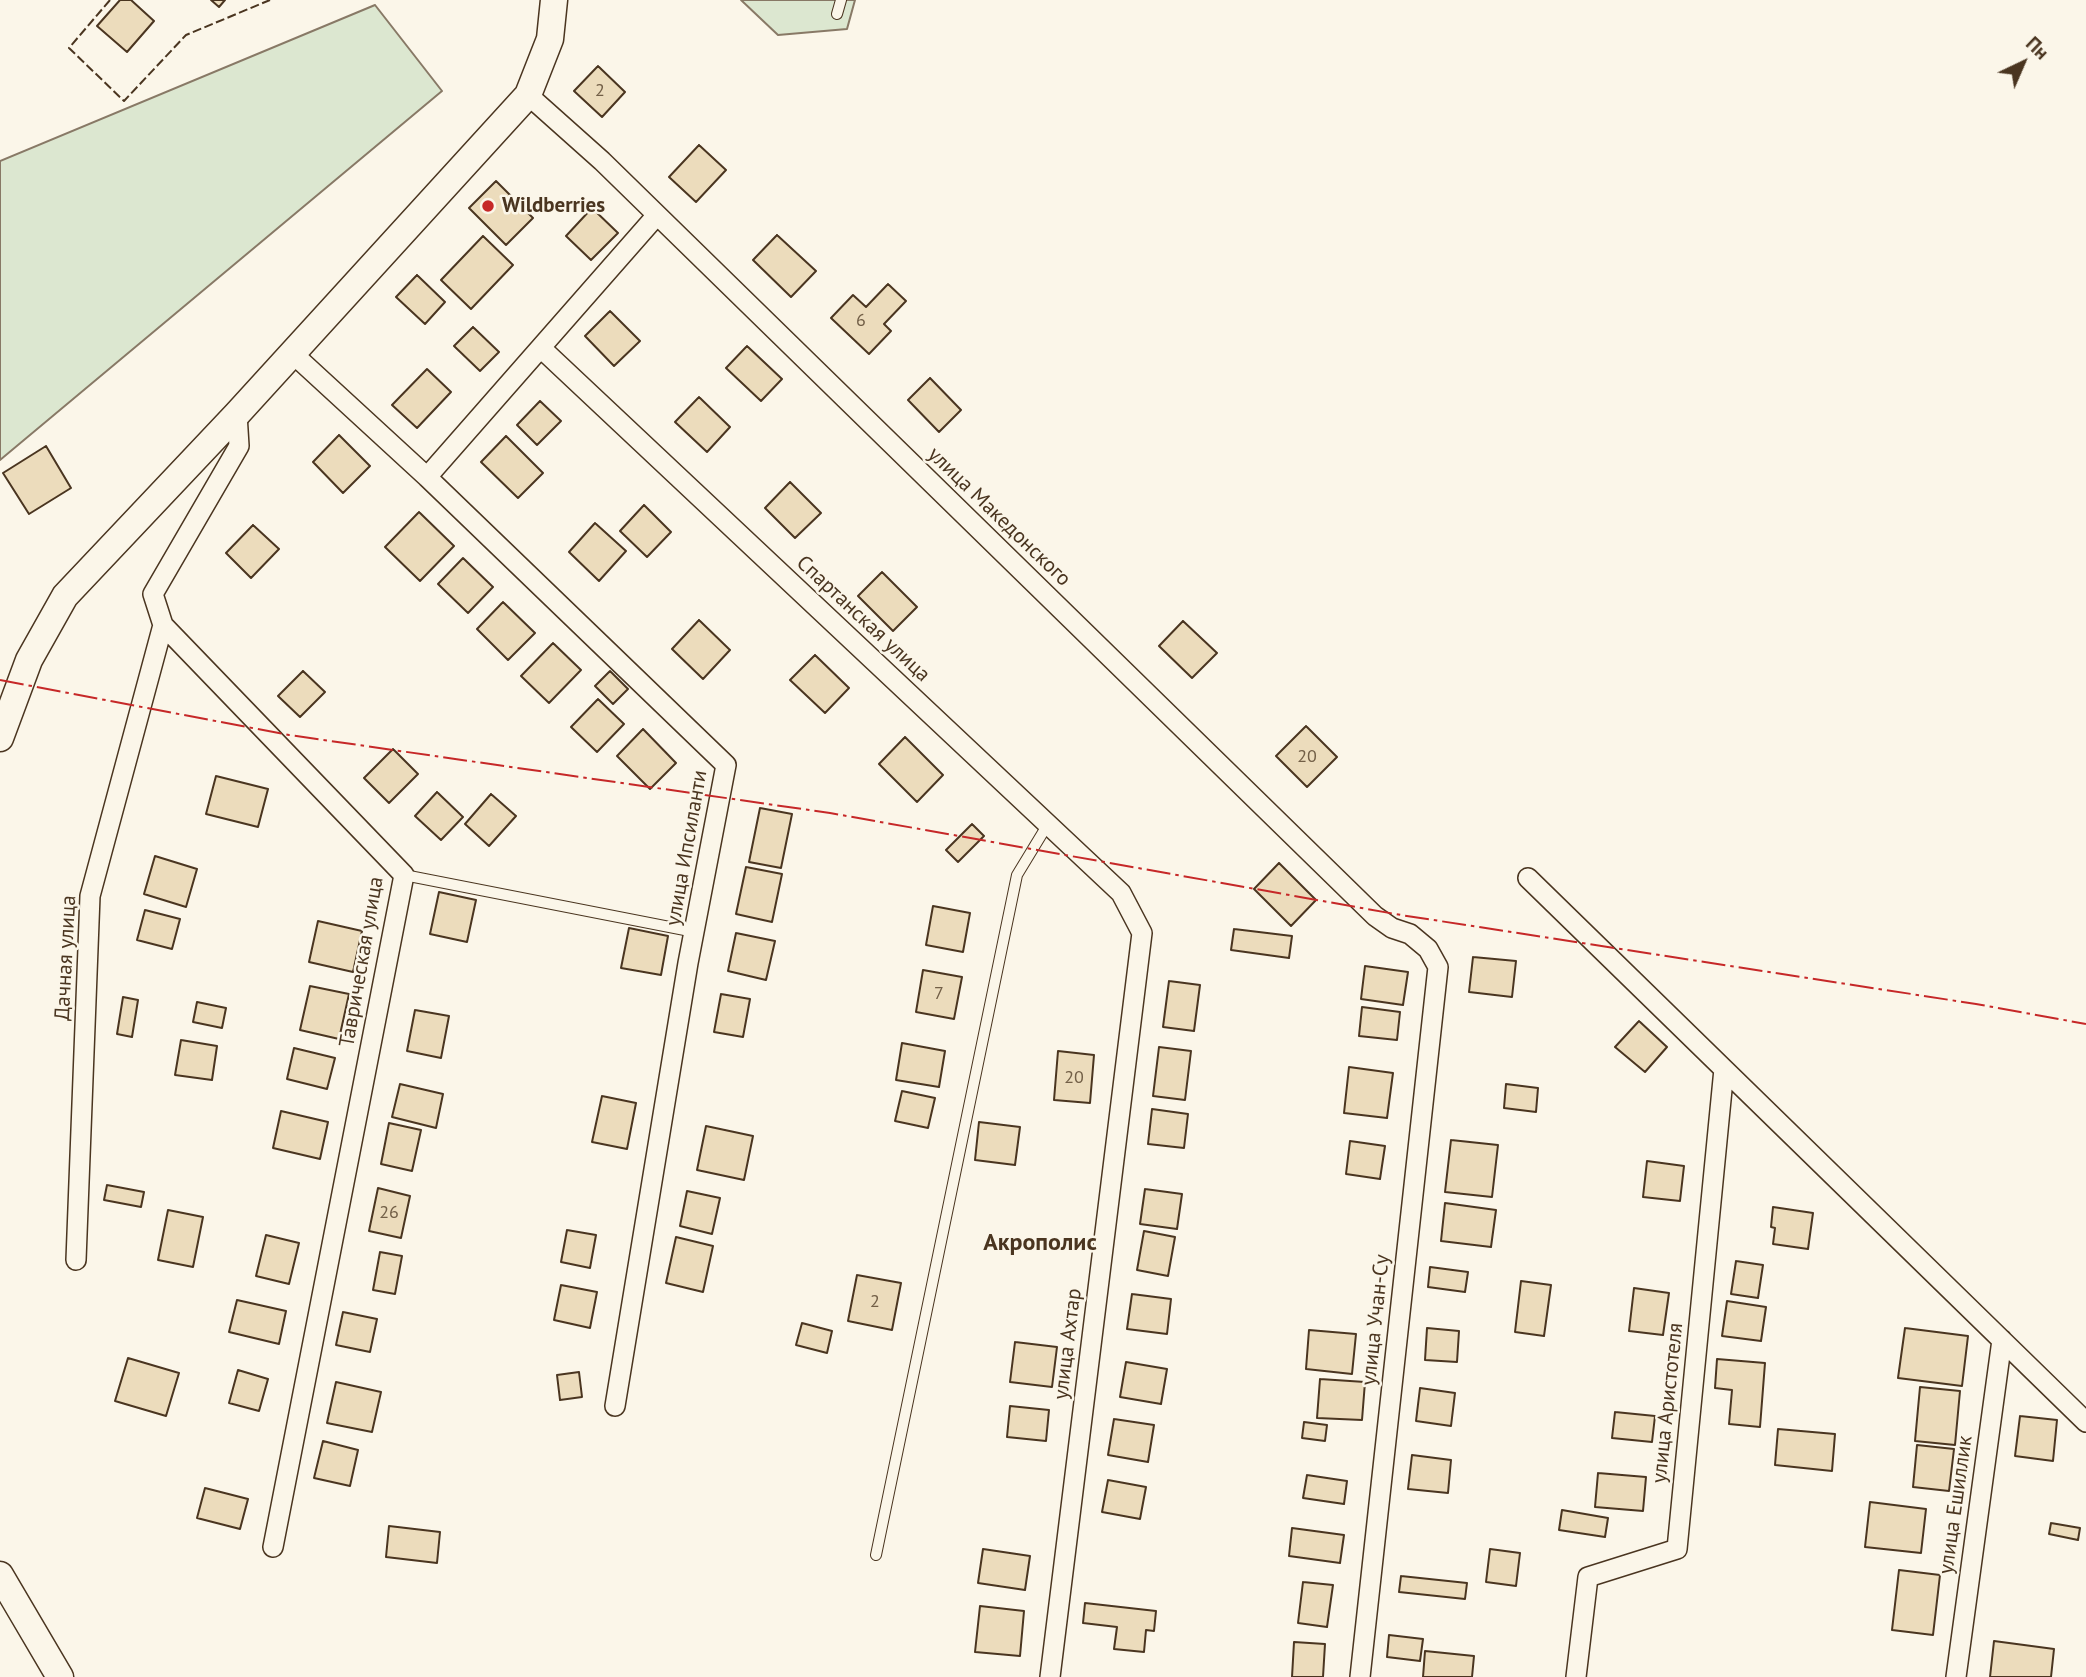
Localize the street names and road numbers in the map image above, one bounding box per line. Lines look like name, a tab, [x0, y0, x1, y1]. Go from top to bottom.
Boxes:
street label: улица Македонского	[922, 442, 1076, 592]
street label: Спартанская улица	[791, 551, 935, 687]
street label: улица Ипсиланти	[661, 768, 713, 928]
street label: Таврическая улица	[335, 875, 389, 1049]
street label: Дачная улица	[50, 895, 82, 1021]
street label: улица Учан-Су	[1357, 1253, 1395, 1387]
street label: улица Ахтар	[1049, 1287, 1087, 1401]
street label: улица Аристотеля	[1647, 1322, 1689, 1484]
street label: улица Ешиллик	[1934, 1434, 1978, 1576]

